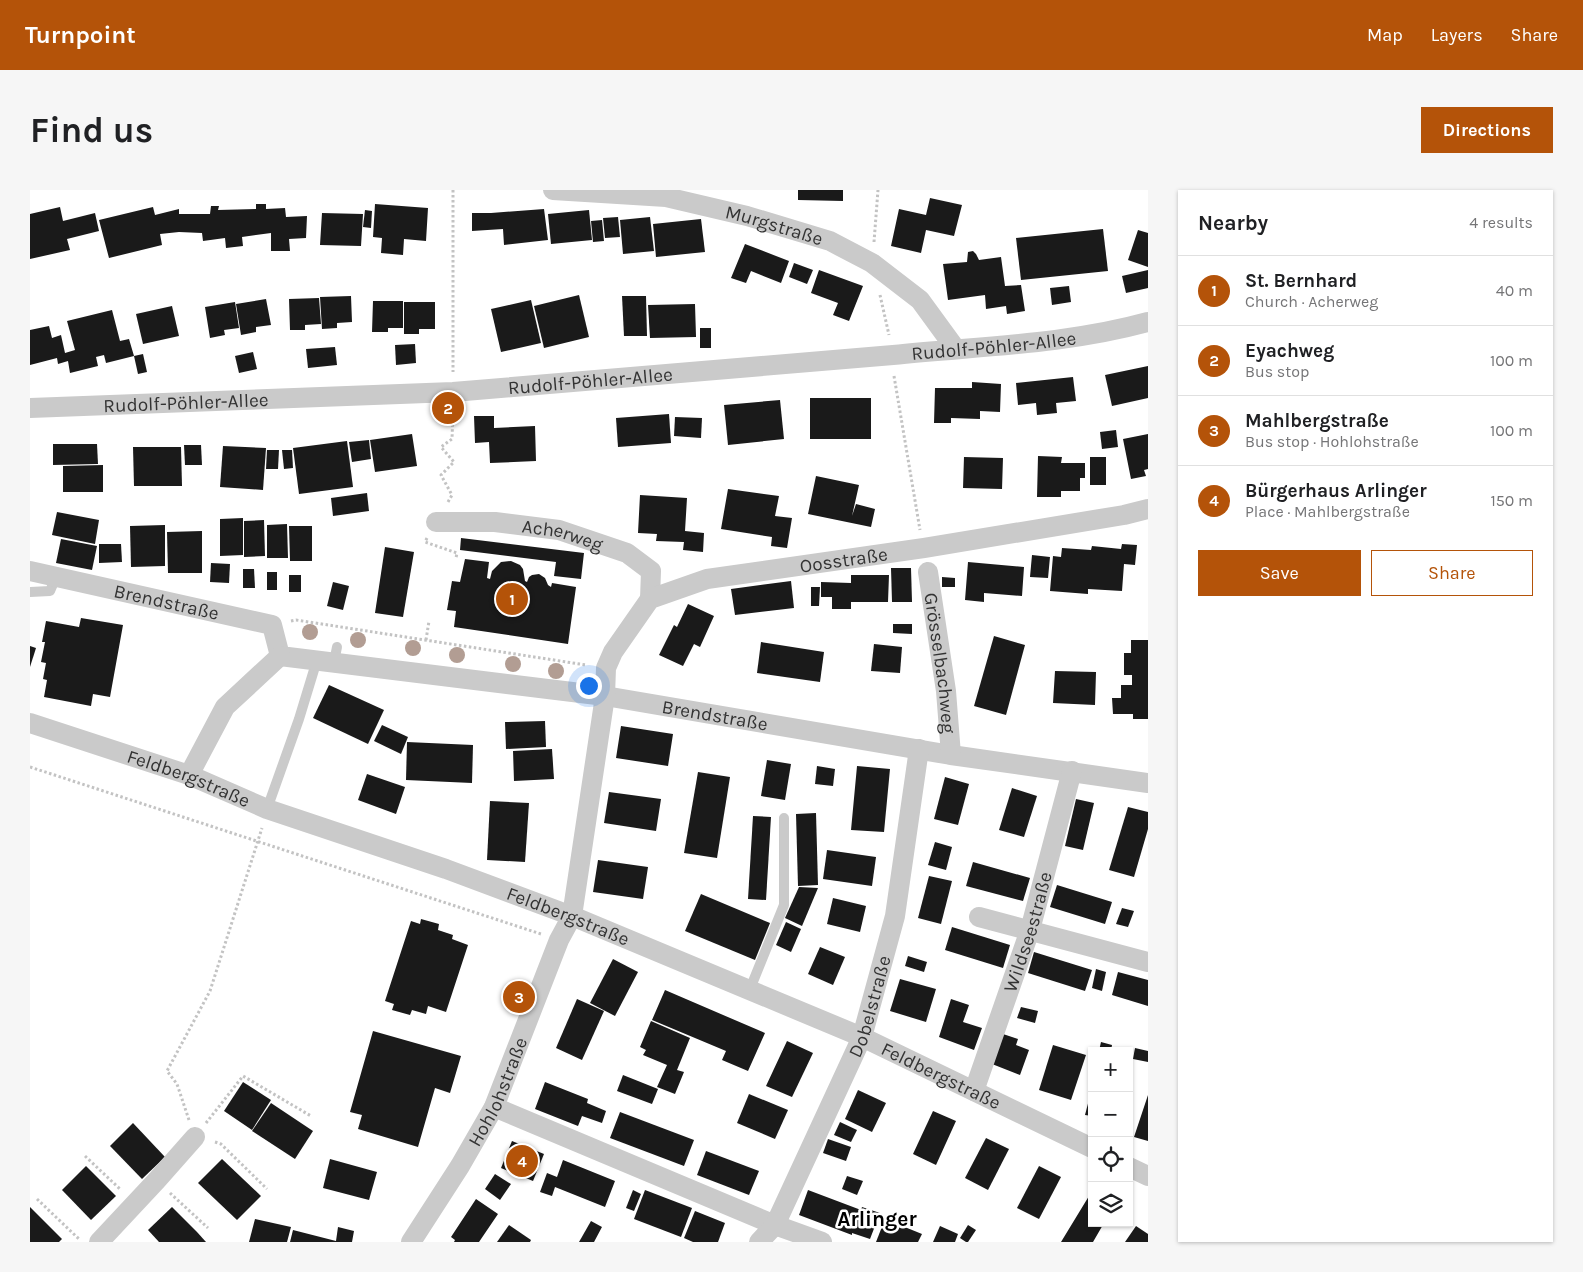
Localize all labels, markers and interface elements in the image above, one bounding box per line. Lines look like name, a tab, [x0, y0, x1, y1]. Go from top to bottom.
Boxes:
text: Turnpoint	[25, 21, 136, 49]
text: Map	[1367, 24, 1403, 46]
text: Layers	[1431, 24, 1483, 46]
text: Share	[1511, 24, 1558, 46]
button: Directions	[1421, 107, 1553, 153]
text: Find us	[30, 110, 153, 151]
street label: Murgstraße	[723, 201, 826, 250]
text: Nearby	[1198, 211, 1268, 235]
text: 4 results	[1469, 213, 1533, 232]
text: St. Bernhard	[1245, 270, 1357, 292]
text: 1	[1211, 281, 1217, 300]
text: 40 m	[1496, 281, 1533, 300]
text: Church · Acherweg	[1245, 292, 1378, 311]
street label: Rudolf-Pöhler-Allee	[910, 327, 1078, 365]
text: Eyachweg	[1245, 340, 1334, 362]
text: 2	[1209, 351, 1219, 370]
text: 100 m	[1490, 351, 1533, 370]
text: Bus stop	[1245, 362, 1309, 381]
street label: Rudolf-Pöhler-Allee	[507, 364, 674, 399]
street label: Rudolf-Pöhler-Allee	[103, 389, 269, 417]
pin: 2	[432, 389, 464, 427]
text: Mahlbergstraße	[1245, 410, 1389, 432]
text: 3	[1209, 421, 1219, 440]
text: 100 m	[1490, 421, 1533, 440]
text: Bus stop · Hohlohstraße	[1245, 432, 1419, 451]
text: Bürgerhaus Arlinger	[1245, 480, 1427, 502]
text: 4	[1209, 491, 1219, 510]
text: 150 m	[1490, 491, 1533, 510]
text: Place · Mahlbergstraße	[1245, 502, 1410, 521]
street label: Acherweg	[521, 515, 606, 556]
street label: Oosstraße	[798, 543, 889, 578]
button: Save	[1198, 550, 1361, 596]
button: Share	[1371, 550, 1533, 596]
street label: Brendstraße	[112, 580, 221, 625]
pin: 1	[496, 580, 528, 618]
street label: Grösselbachweg	[919, 591, 959, 735]
your location	[576, 673, 602, 699]
street label: Brendstraße	[660, 696, 769, 736]
street label: Feldbergstraße	[124, 746, 253, 812]
street label: Wildseestraße	[999, 870, 1057, 995]
street label: Feldbergstraße	[503, 883, 633, 951]
street label: Dobelstraße	[844, 953, 896, 1061]
pin: 3	[503, 978, 535, 1016]
street label: Hohlohstraße	[464, 1034, 532, 1151]
street label: Feldbergstraße	[878, 1038, 1004, 1114]
map controls	[1088, 1047, 1133, 1227]
button: +	[1088, 1047, 1133, 1092]
button: −	[1088, 1092, 1133, 1137]
button: locate	[1088, 1137, 1133, 1182]
pin: 4	[506, 1142, 538, 1180]
button: layers	[1088, 1182, 1133, 1227]
district label: Arlinger	[837, 1207, 917, 1231]

